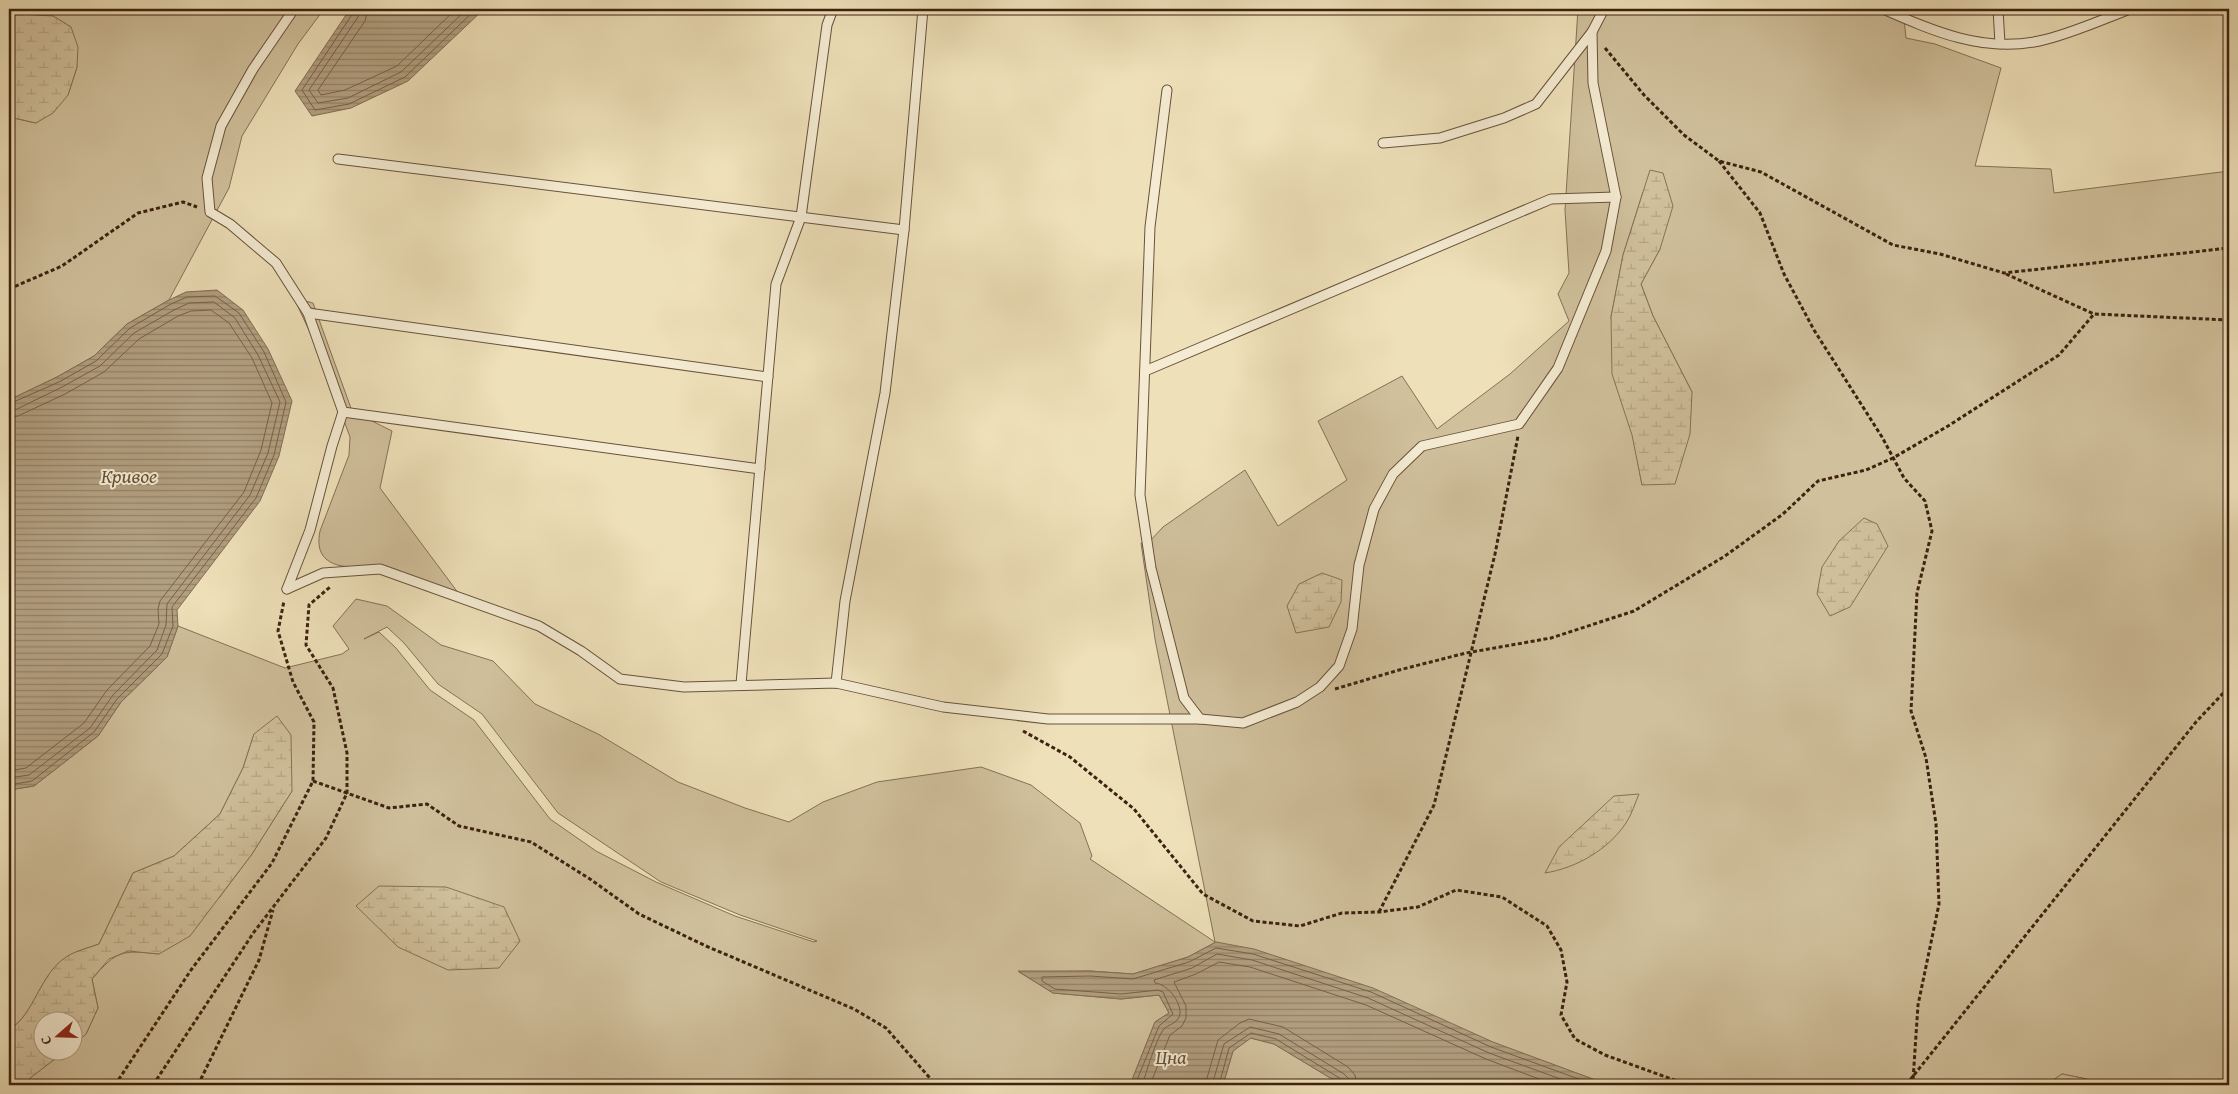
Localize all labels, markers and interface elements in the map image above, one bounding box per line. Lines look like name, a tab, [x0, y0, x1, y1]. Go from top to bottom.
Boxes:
water label: Кривое	[101, 461, 157, 490]
north arrow	[32, 1012, 82, 1062]
text: С	[35, 1033, 57, 1048]
water label: Цна	[1155, 1042, 1187, 1071]

